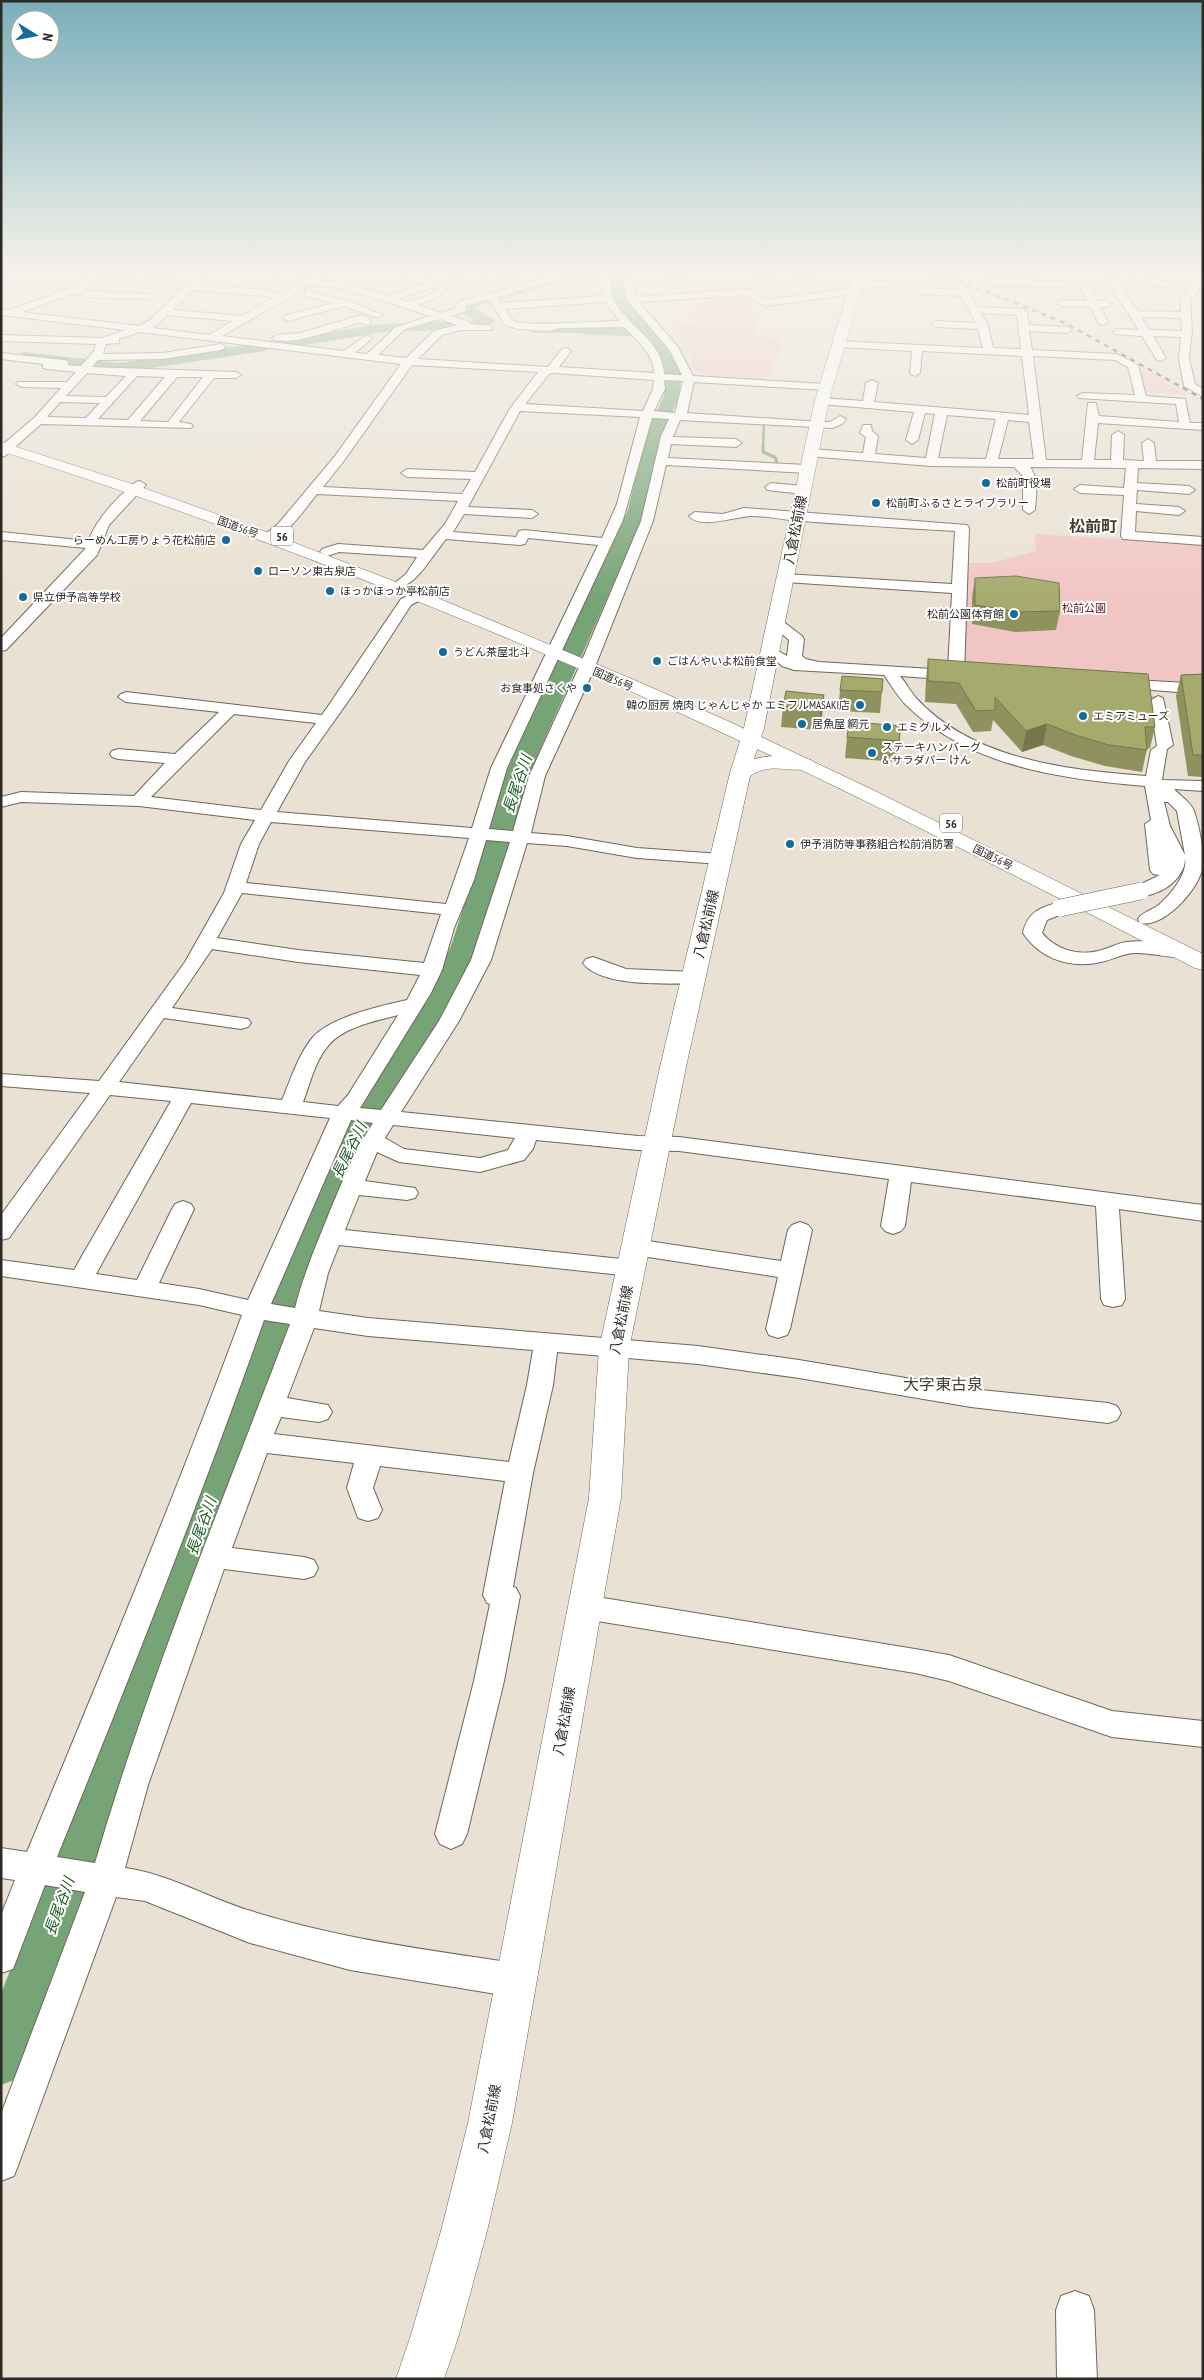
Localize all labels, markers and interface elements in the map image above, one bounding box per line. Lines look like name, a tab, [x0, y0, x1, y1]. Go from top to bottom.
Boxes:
north arrow	[10, 10, 60, 60]
text: N	[38, 32, 57, 43]
place label: 松前町役場	[996, 476, 1051, 490]
marker: 松前町役場	[980, 477, 992, 489]
street label: 八倉松前線	[779, 494, 811, 566]
place label: 松前町ふるさとライブラリー	[886, 496, 1029, 510]
marker: 松前町ふるさとライブラリー	[870, 497, 882, 509]
street label: 国道56号	[215, 513, 261, 541]
district label: 松前町	[1069, 516, 1117, 536]
road number: 56	[271, 526, 293, 546]
place label: らーめん工房りょう花松前店	[73, 533, 216, 547]
marker: らーめん工房りょう花松前店	[220, 534, 232, 546]
place label: ローソン東古泉店	[268, 564, 356, 578]
marker: ローソン東古泉店	[252, 565, 264, 577]
place label: ほっかほっか亭松前店	[340, 584, 450, 598]
marker: ほっかほっか亭松前店	[324, 585, 336, 597]
place label: 県立伊予高等学校	[33, 590, 121, 604]
marker: 県立伊予高等学校	[17, 591, 29, 603]
park label: 松前公園	[1062, 601, 1106, 615]
place label: 松前公園体育館	[927, 607, 1004, 621]
marker: 松前公園体育館	[1008, 608, 1020, 620]
place label: うどん茶屋北斗	[453, 645, 530, 659]
marker: うどん茶屋北斗	[437, 646, 449, 658]
place label: ごはんやいよ松前食堂	[667, 654, 777, 668]
marker: ごはんやいよ松前食堂	[651, 655, 663, 667]
street label: 国道56号	[591, 664, 635, 694]
place label: お食事処さくや	[500, 681, 577, 695]
marker: お食事処さくや	[581, 682, 593, 694]
place label: 韓の厨房 焼肉 じゃんじゃか エミフルMASAKI店	[626, 698, 850, 712]
marker: 韓の厨房 焼肉 じゃんじゃか エミフルMASAKI店	[854, 699, 866, 711]
place label: エミアミューズ	[1093, 709, 1169, 723]
marker: エミアミューズ	[1077, 710, 1089, 722]
place label: 居魚屋 網元	[812, 717, 869, 731]
marker: 居魚屋 網元	[796, 718, 808, 730]
place label: エミグルメ	[897, 720, 952, 734]
marker: エミグルメ	[881, 721, 893, 733]
place label: ステーキハンバーグ & サラダバー けん	[882, 740, 981, 767]
marker: ステーキハンバーグ & サラダバー けん	[866, 747, 878, 759]
water label: 長尾谷川	[498, 751, 536, 815]
road number: 56	[940, 814, 962, 832]
place label: 伊予消防等事務組合松前消防署	[800, 837, 954, 851]
marker: 伊予消防等事務組合松前消防署	[784, 838, 796, 850]
street label: 国道56号	[971, 841, 1015, 873]
street label: 八倉松前線	[689, 888, 723, 960]
water label: 長尾谷川	[327, 1117, 372, 1181]
street label: 八倉松前線	[605, 1284, 637, 1356]
district label: 大字東古泉	[903, 1374, 983, 1394]
water label: 長尾谷川	[182, 1493, 221, 1557]
street label: 八倉松前線	[549, 1685, 579, 1757]
water label: 長尾谷川	[40, 1873, 79, 1937]
street label: 八倉松前線	[473, 2083, 505, 2155]

